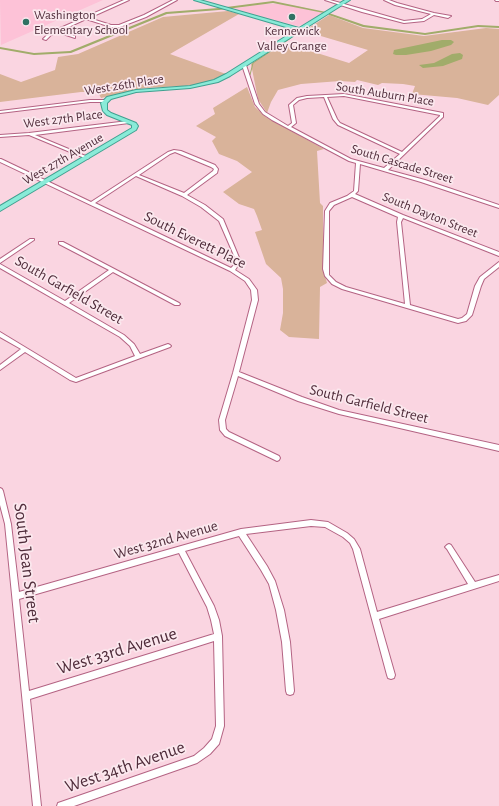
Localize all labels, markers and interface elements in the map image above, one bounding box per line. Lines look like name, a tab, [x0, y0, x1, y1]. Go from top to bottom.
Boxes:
place label: Washington Elementary School	[34, 7, 128, 38]
marker: Kennewick Valley Grange	[287, 12, 297, 22]
marker: Washington Elementary School	[21, 17, 31, 27]
place label: Kennewick Valley Grange	[257, 23, 327, 54]
street label: West 26th Place	[83, 71, 165, 99]
street label: South Auburn Place	[335, 79, 435, 109]
street label: West 27th Place	[23, 106, 103, 132]
street label: West 27th Avenue	[20, 130, 106, 188]
street label: South Cascade Street	[349, 141, 455, 187]
street label: South Dayton Street	[380, 189, 480, 241]
street label: South Everett Place	[141, 207, 249, 273]
street label: South Garfield Street	[12, 252, 126, 328]
street label: South Garfield Street	[308, 381, 430, 427]
street label: South Jean Street	[9, 502, 45, 624]
street label: West 32nd Avenue	[112, 517, 220, 563]
street label: West 33rd Avenue	[54, 622, 180, 680]
street label: West 34th Avenue	[62, 736, 188, 798]

